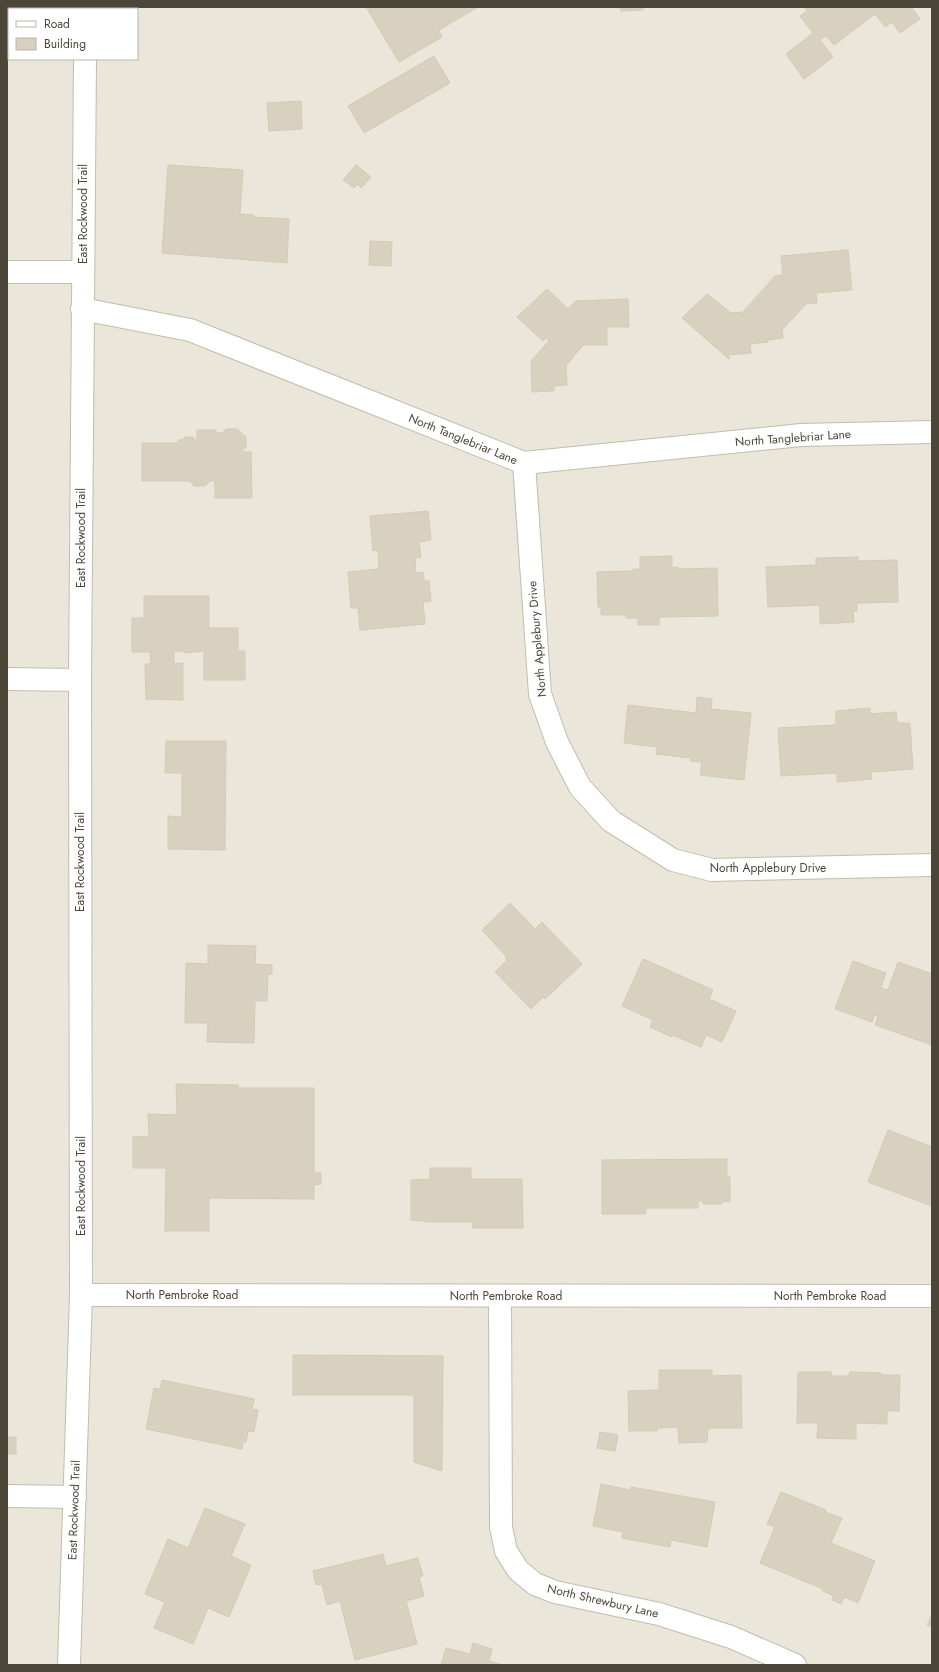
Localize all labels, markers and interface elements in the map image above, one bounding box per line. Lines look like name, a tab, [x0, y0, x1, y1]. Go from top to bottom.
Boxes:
legend	[8, 8, 138, 60]
text: Road	[44, 15, 70, 33]
text: Building	[44, 35, 86, 53]
street label: East Rockwood Trail	[74, 164, 92, 264]
street label: North Tanglebriar Lane	[406, 409, 520, 469]
street label: North Tanglebriar Lane	[734, 425, 852, 451]
street label: East Rockwood Trail	[72, 488, 90, 588]
street label: North Applebury Drive	[523, 580, 551, 698]
street label: East Rockwood Trail	[71, 812, 89, 912]
street label: North Applebury Drive	[710, 859, 826, 877]
street label: East Rockwood Trail	[72, 1136, 90, 1236]
street label: North Pembroke Road	[126, 1286, 238, 1304]
street label: North Pembroke Road	[450, 1287, 562, 1305]
street label: North Pembroke Road	[774, 1287, 886, 1305]
street label: East Rockwood Trail	[63, 1460, 85, 1560]
street label: North Shrewbury Lane	[545, 1579, 661, 1623]

